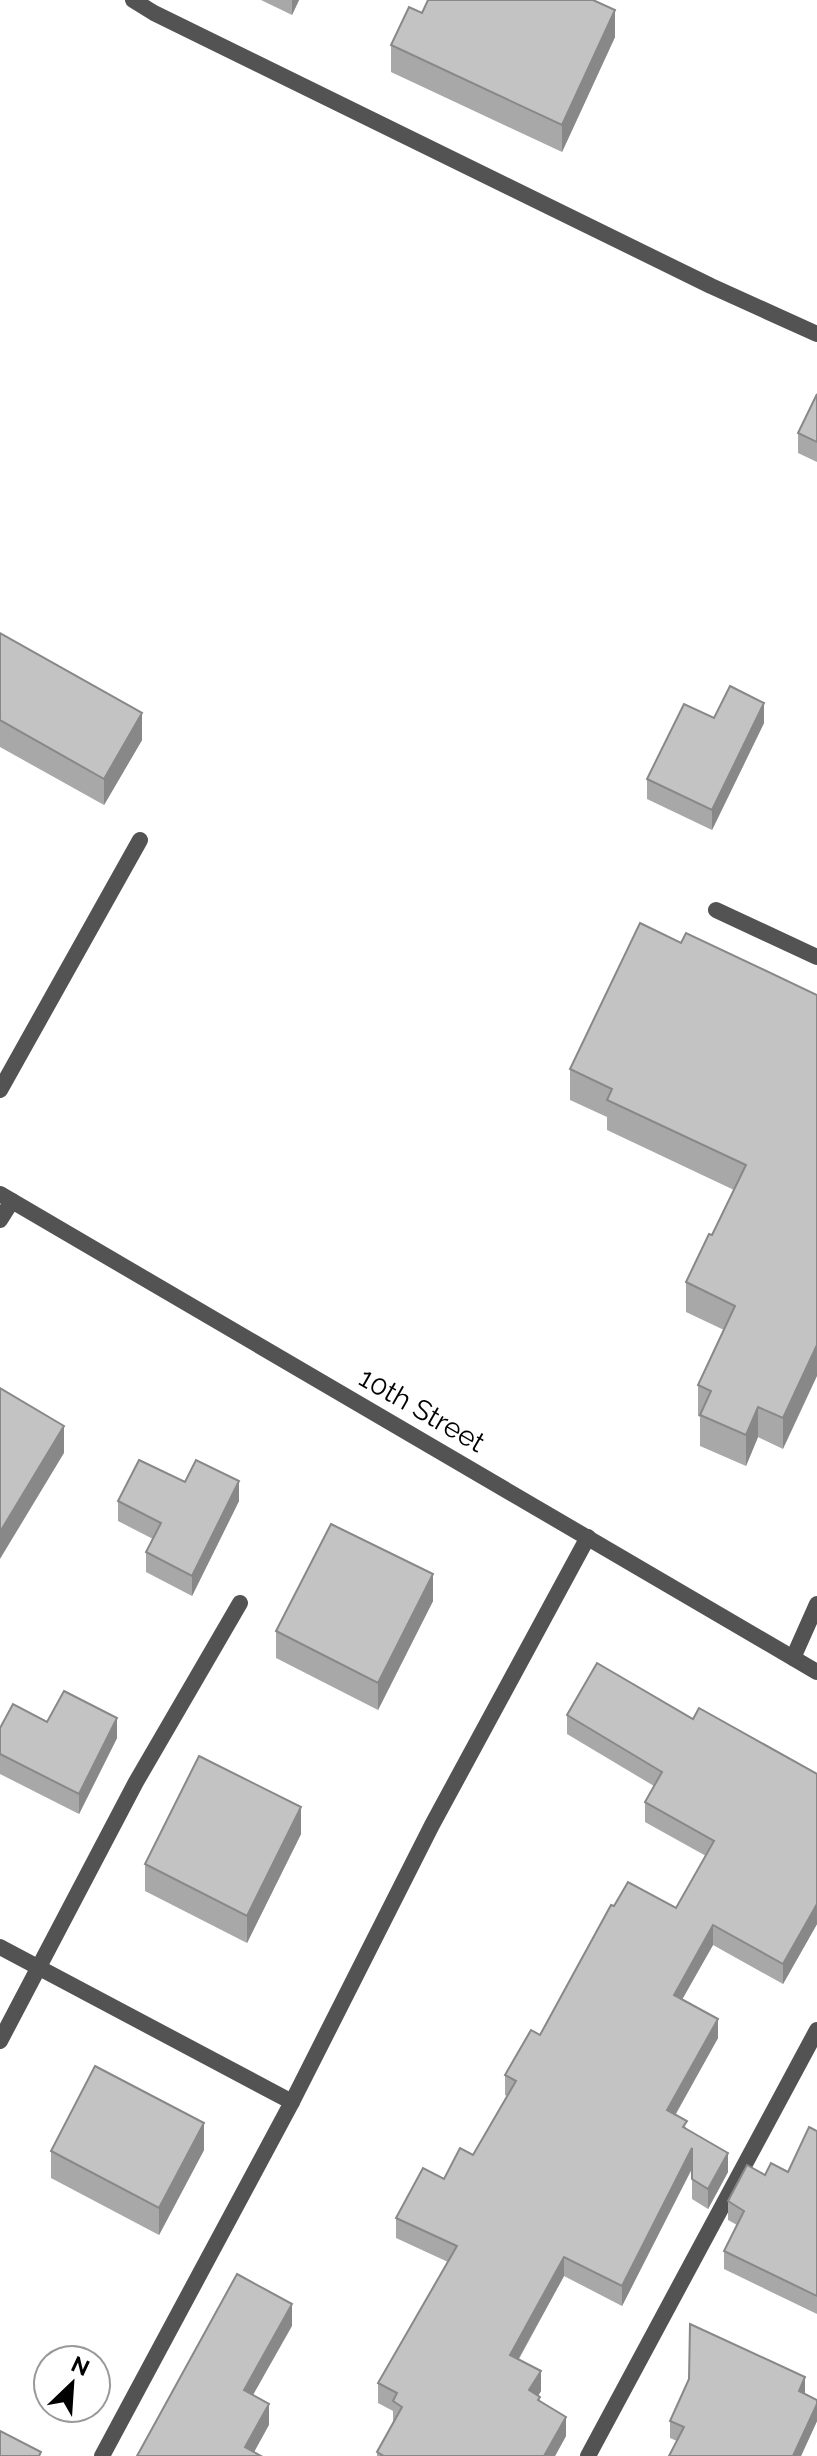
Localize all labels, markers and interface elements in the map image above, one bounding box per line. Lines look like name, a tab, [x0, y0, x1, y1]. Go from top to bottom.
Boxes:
street label: 10th Street	[353, 1361, 491, 1459]
north arrow	[32, 2344, 112, 2424]
text: N	[67, 2351, 94, 2381]

